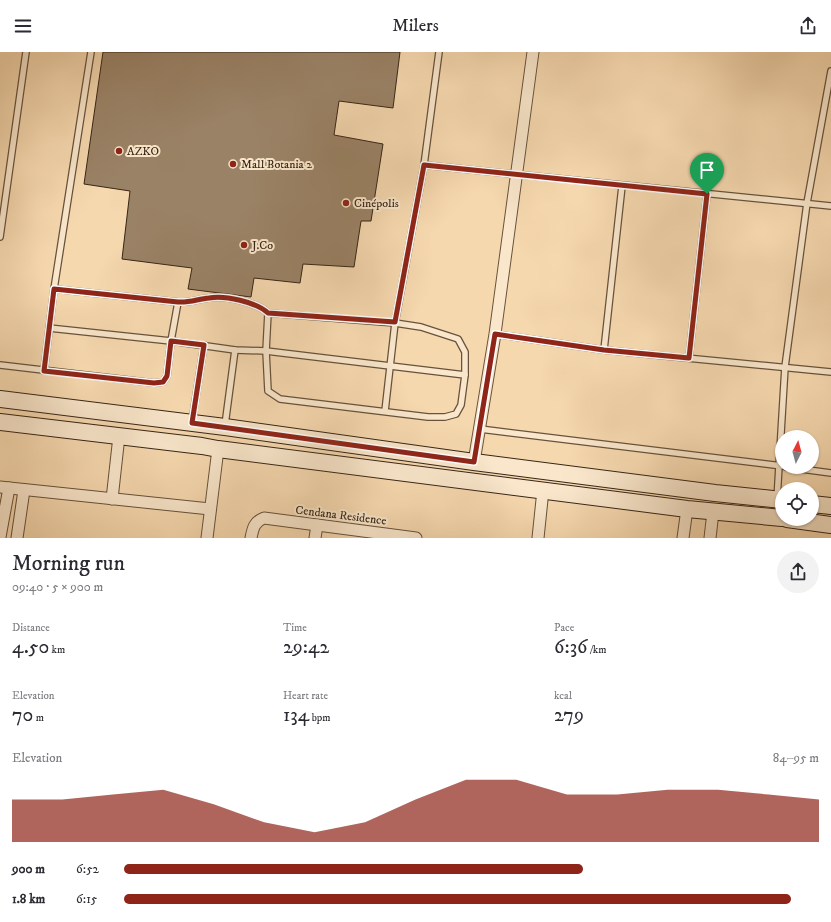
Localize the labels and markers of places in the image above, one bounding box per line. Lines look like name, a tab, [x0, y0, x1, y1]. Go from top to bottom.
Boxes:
place label: AZKO	[127, 144, 159, 159]
marker: AZKO	[114, 146, 124, 156]
pin	[690, 153, 724, 194]
place label: Mall Botania 2	[241, 157, 312, 172]
marker: Mall Botania 2	[228, 159, 238, 169]
place label: Cinépolis	[354, 196, 399, 211]
marker: Cinépolis	[341, 198, 351, 208]
place label: J.Co	[251, 238, 273, 253]
marker: J.Co	[239, 240, 249, 250]

